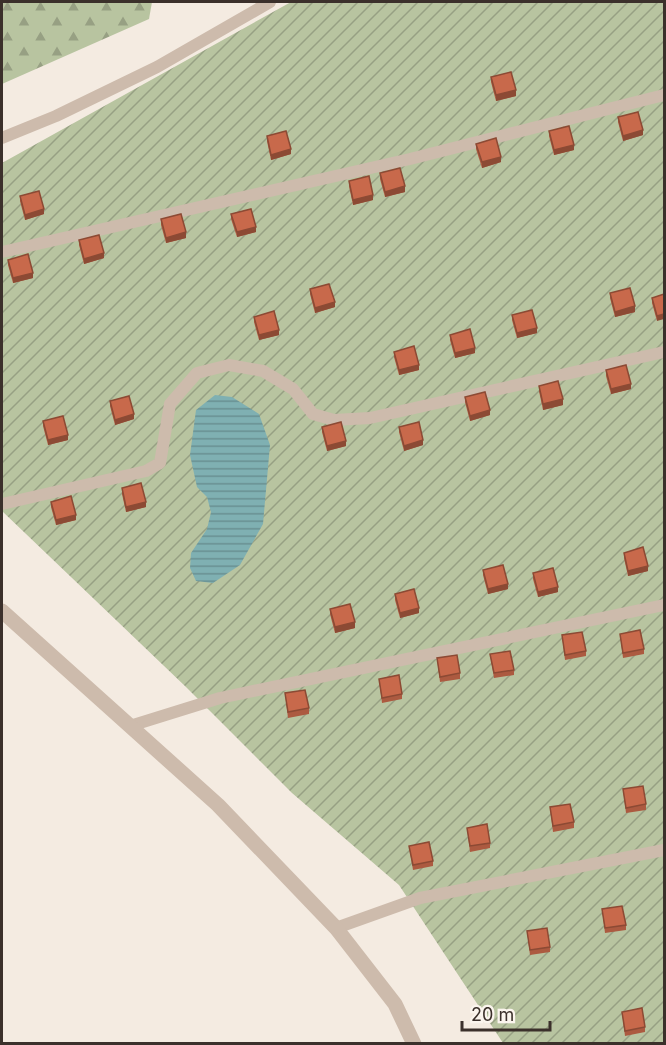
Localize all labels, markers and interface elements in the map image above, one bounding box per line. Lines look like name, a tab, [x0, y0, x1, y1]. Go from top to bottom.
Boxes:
scale bar	[462, 994, 550, 1032]
text: 20 m	[471, 1004, 514, 1025]

